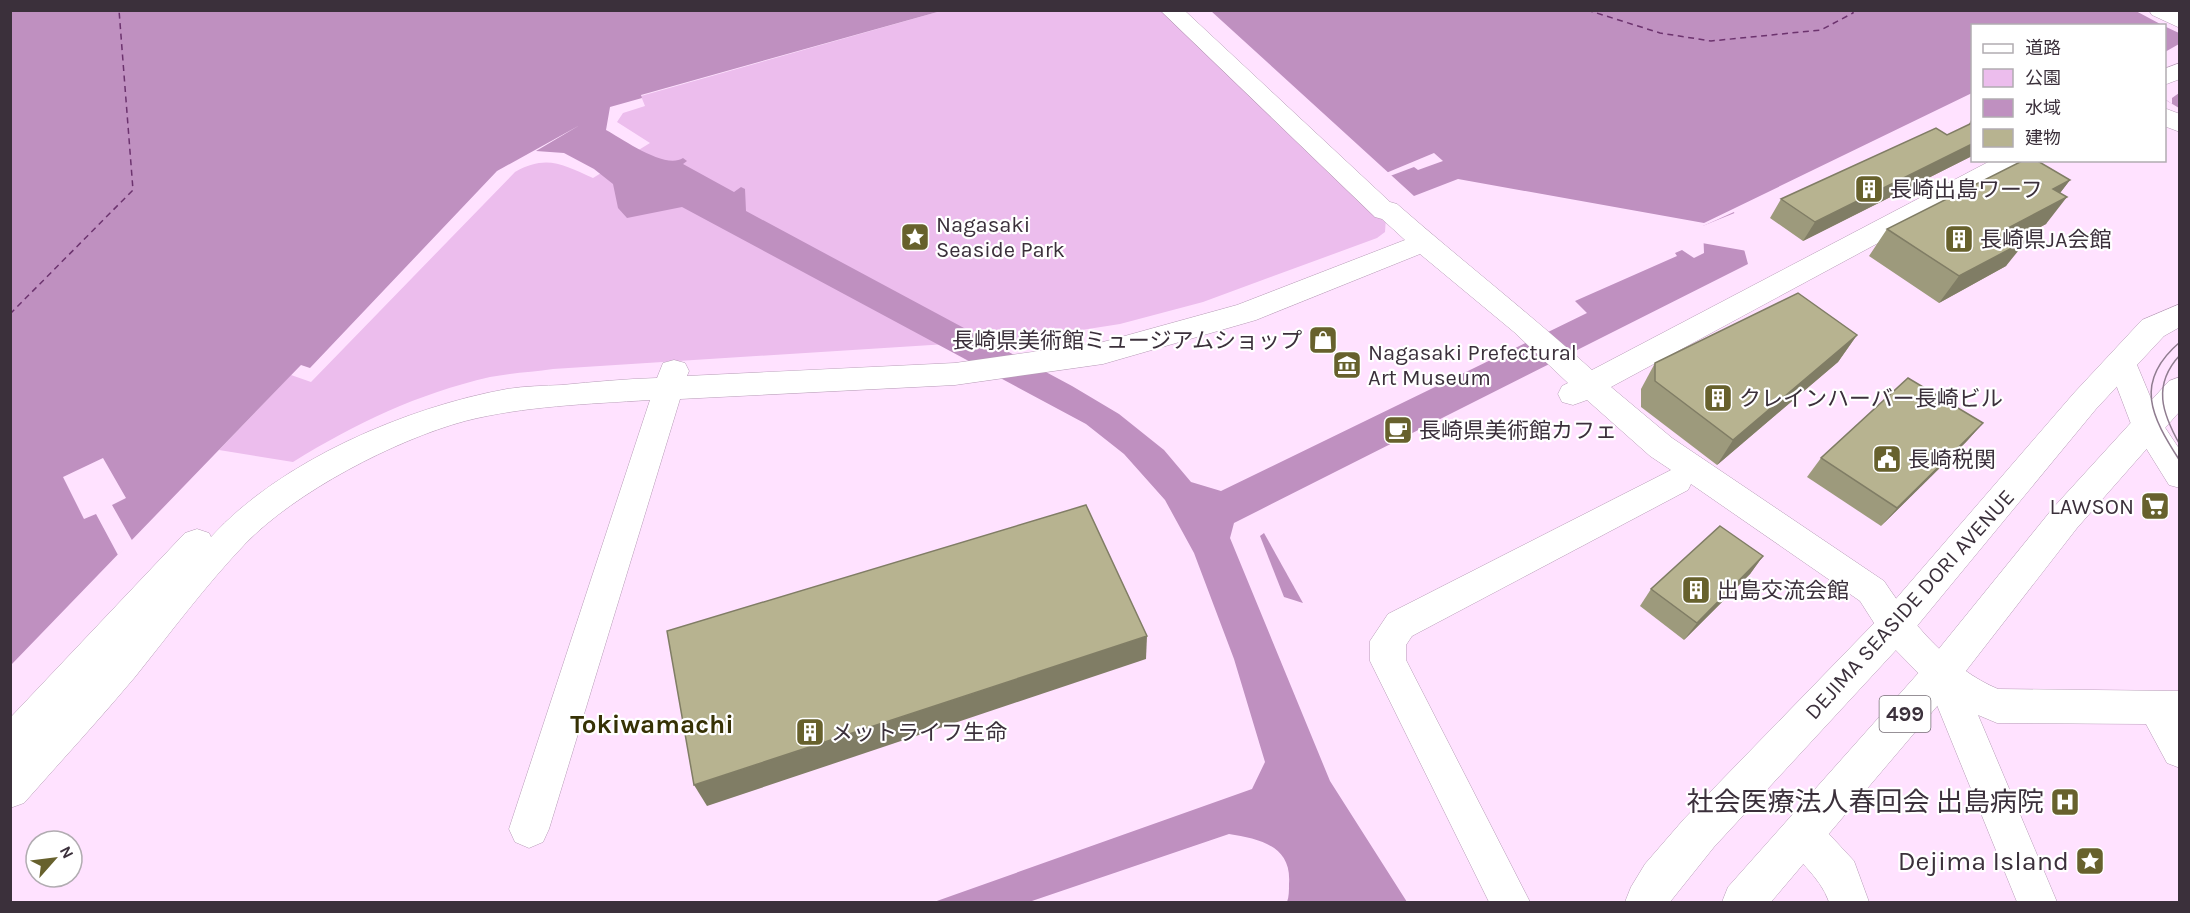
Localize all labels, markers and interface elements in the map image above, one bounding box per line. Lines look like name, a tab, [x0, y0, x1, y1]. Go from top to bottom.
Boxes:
legend	[1971, 24, 2166, 162]
text: 道路	[2025, 37, 2061, 59]
text: 公園	[2025, 67, 2061, 89]
text: 水域	[2025, 97, 2061, 119]
text: 建物	[2025, 127, 2061, 149]
building icon: 長崎出島ワーフ	[1853, 173, 1885, 205]
place label: 長崎出島ワーフ	[1890, 177, 2043, 203]
place label: Nagasaki Seaside Park	[936, 212, 1065, 263]
place icon: Nagasaki Seaside Park	[899, 221, 931, 253]
building icon: 長崎県JA会館	[1943, 223, 1975, 255]
place label: 長崎県JA会館	[1980, 227, 2112, 253]
shop icon: 長崎県美術館ミュージアムショップ	[1307, 324, 1339, 356]
place label: 長崎県美術館ミュージアムショップ	[952, 328, 1302, 354]
place label: Nagasaki Prefectural Art Museum	[1368, 340, 1577, 391]
museum icon: Nagasaki Prefectural Art Museum	[1331, 349, 1363, 381]
building icon: クレインハーバー長崎ビル	[1702, 382, 1734, 414]
place label: クレインハーバー長崎ビル	[1739, 386, 2003, 412]
cafe icon: 長崎県美術館カフェ	[1382, 414, 1414, 446]
place label: 長崎県美術館カフェ	[1419, 418, 1617, 444]
public building icon: 長崎税関	[1871, 443, 1903, 475]
place label: 長崎税関	[1908, 447, 1996, 473]
street label: DEJIMA SEASIDE DORI AVENUE	[1800, 484, 2020, 725]
supermarket icon: LAWSON	[2139, 490, 2171, 522]
place label: LAWSON	[2049, 494, 2134, 520]
building icon: 出島交流会館	[1680, 574, 1712, 606]
place label: 出島交流会館	[1717, 578, 1849, 604]
road number: 499	[1880, 696, 1930, 732]
district label: Tokiwamachi	[570, 709, 734, 740]
building icon: メットライフ生命	[794, 716, 826, 748]
place label: メットライフ生命	[831, 720, 1007, 746]
place label: 社会医療法人春回会 出島病院	[1687, 786, 2044, 818]
hospital icon: 社会医療法人春回会 出島病院	[2049, 786, 2081, 818]
north arrow	[24, 829, 84, 889]
text: N	[56, 843, 78, 862]
place label: Dejima Island	[1898, 845, 2069, 877]
place icon: Dejima Island	[2074, 845, 2106, 877]

